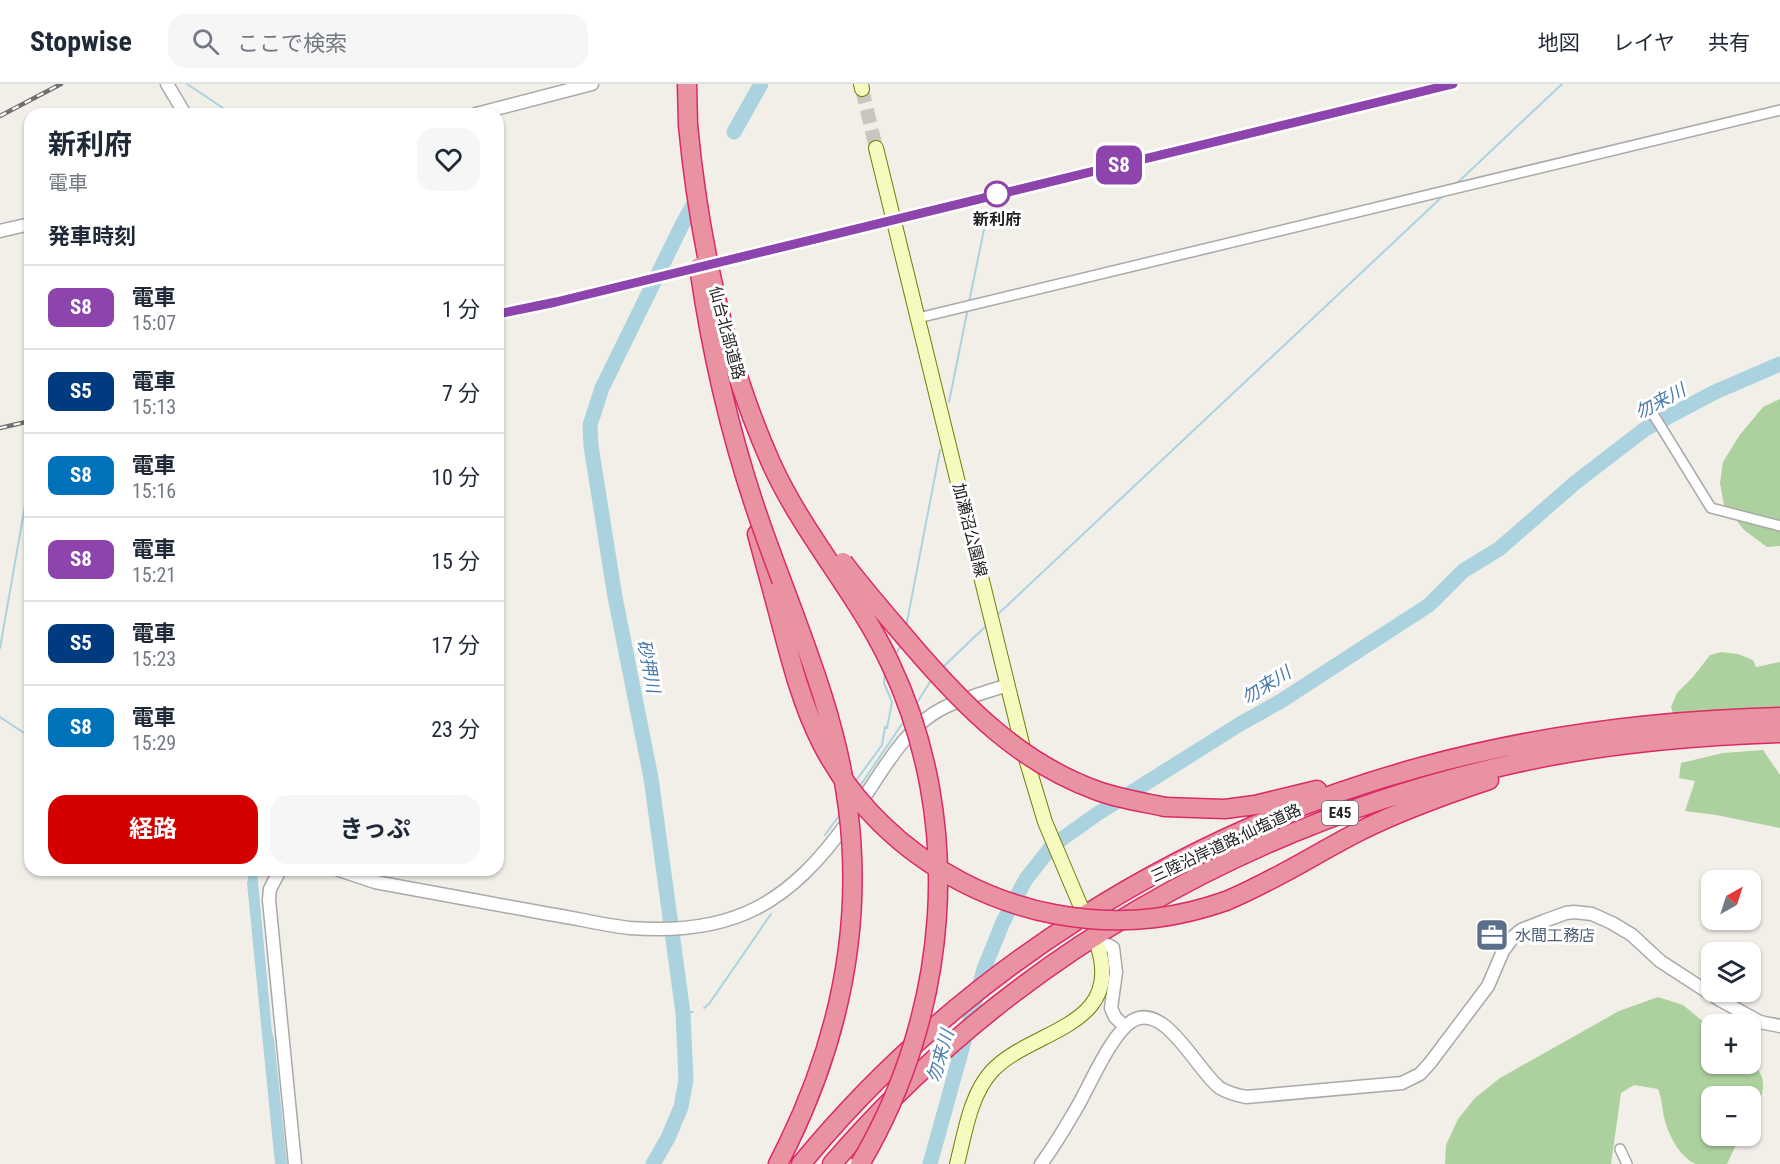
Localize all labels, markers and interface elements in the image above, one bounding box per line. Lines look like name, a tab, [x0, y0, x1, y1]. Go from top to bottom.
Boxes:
search box	[168, 14, 588, 68]
text: Stopwise	[30, 25, 132, 58]
icon: search	[189, 25, 222, 58]
text: ここで検索	[237, 31, 347, 56]
text: 地図	[1538, 31, 1580, 55]
text: レイヤ	[1613, 31, 1675, 55]
text: 共有	[1708, 31, 1750, 55]
text: 新利府	[48, 128, 132, 161]
button: heart	[417, 128, 480, 191]
line badge: S8	[1092, 146, 1146, 184]
text: S8	[1108, 153, 1130, 177]
text: 電車	[48, 171, 88, 195]
marker: 新利府	[984, 181, 1010, 207]
place label: 新利府	[973, 210, 1021, 229]
text: 発車時刻	[48, 224, 136, 249]
street label: 仙台北部道路	[705, 284, 749, 382]
text: 電車	[132, 285, 176, 310]
text: S8	[70, 295, 92, 319]
text: 1 分	[442, 297, 480, 322]
text: 15:07	[132, 311, 176, 335]
text: 電車	[132, 369, 176, 394]
water label: 勿来川	[1631, 378, 1691, 423]
text: S5	[70, 379, 92, 403]
text: 7 分	[442, 381, 480, 406]
text: 15:13	[132, 395, 176, 419]
text: 電車	[132, 453, 176, 478]
text: S8	[70, 463, 92, 487]
text: 10 分	[431, 465, 480, 490]
text: 15:16	[132, 479, 176, 503]
street label: 加瀬沼公園線	[949, 481, 991, 579]
text: 電車	[132, 537, 176, 562]
text: S8	[70, 547, 92, 571]
text: 15 分	[431, 549, 480, 574]
text: 15:21	[132, 563, 176, 587]
text: 電車	[132, 621, 176, 646]
text: S5	[70, 631, 92, 655]
text: 17 分	[431, 633, 480, 658]
water label: 砂押川	[634, 637, 665, 696]
text: 15:23	[132, 647, 176, 671]
water label: 勿来川	[1238, 661, 1296, 708]
text: 電車	[132, 705, 176, 730]
text: S8	[70, 715, 92, 739]
text: 23 分	[431, 717, 480, 742]
text: 15:29	[132, 731, 176, 755]
button: 経路	[48, 795, 258, 864]
button: きっぷ	[270, 795, 480, 864]
street label: 三陸沿岸道路;仙塩道路	[1148, 800, 1304, 886]
road number: E45	[1322, 801, 1358, 825]
north arrow	[1701, 870, 1761, 930]
map controls	[1701, 870, 1761, 1146]
office icon: 水間工務店	[1474, 917, 1510, 953]
place label: 水間工務店	[1515, 926, 1595, 945]
button: layers	[1701, 942, 1761, 1002]
button: +	[1701, 1014, 1761, 1074]
water label: 勿来川	[922, 1025, 958, 1085]
button: −	[1701, 1086, 1761, 1146]

